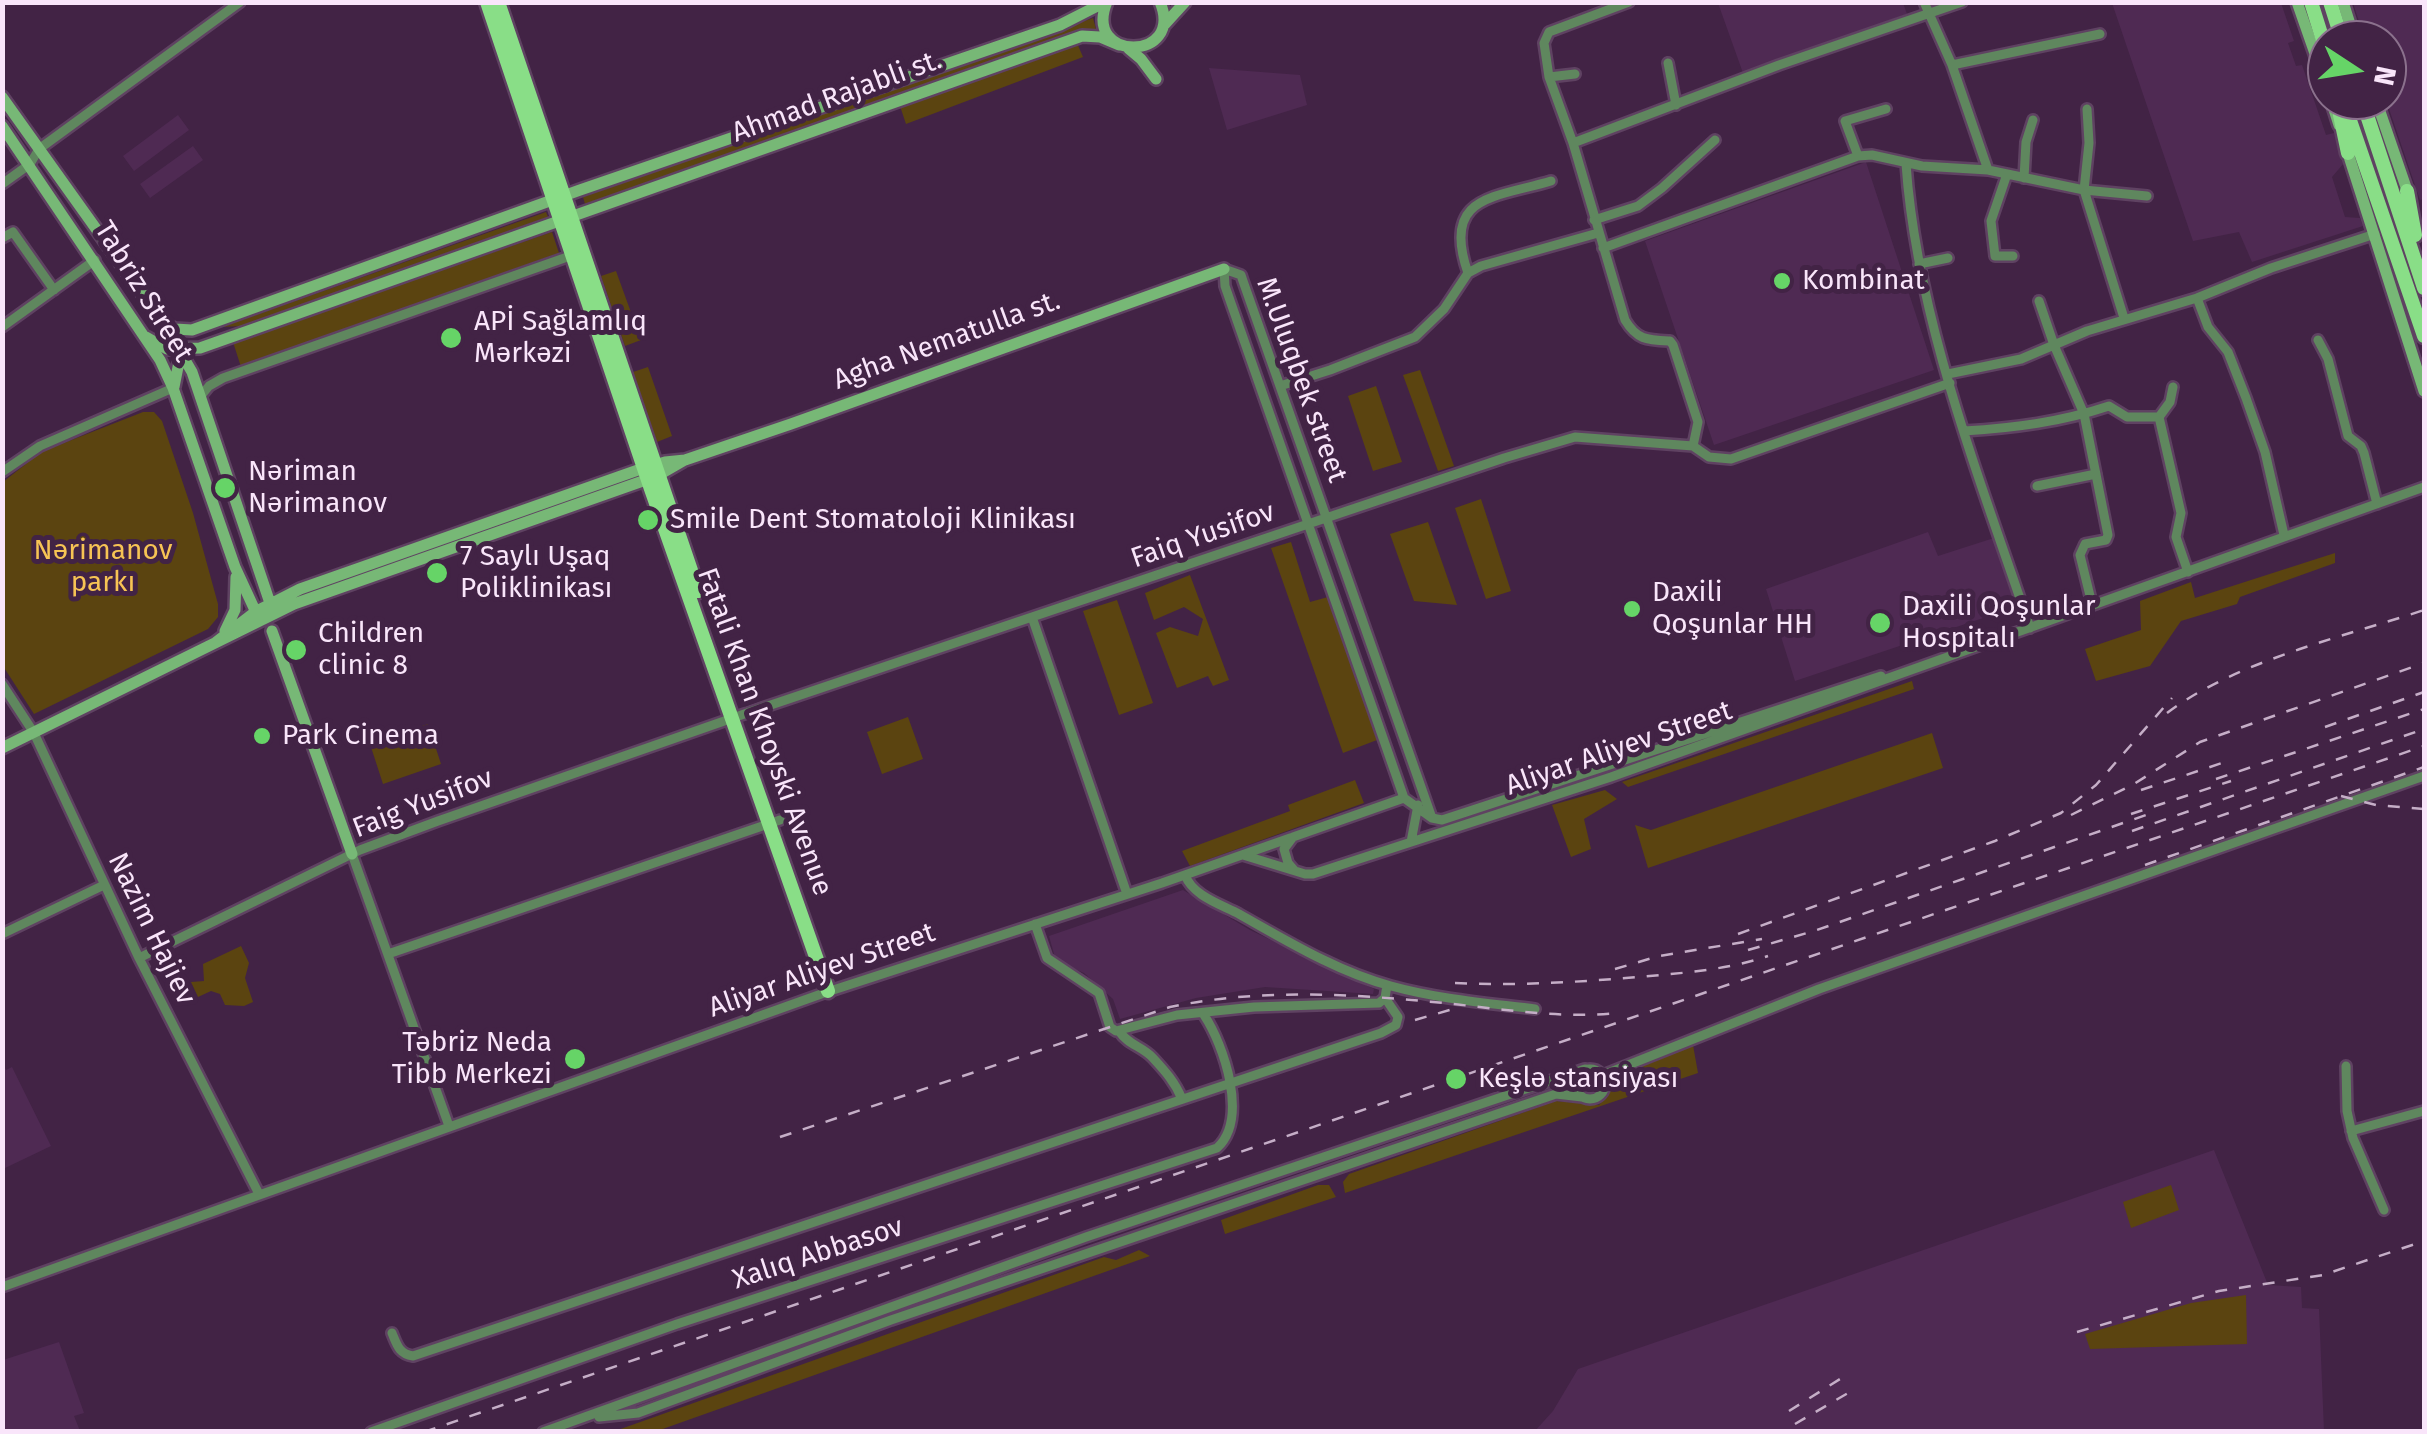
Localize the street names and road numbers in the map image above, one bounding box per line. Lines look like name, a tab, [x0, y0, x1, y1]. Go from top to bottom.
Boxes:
street label: Ahmad Rajabli st.	[728, 43, 946, 151]
street label: Tabriz Street	[87, 216, 199, 368]
street label: M.Uluqbek street	[1248, 273, 1354, 487]
street label: Agha Nematulla st.	[829, 284, 1065, 398]
street label: Faiq Yusifov	[1127, 496, 1279, 576]
street label: Fatali Khan Khoyski Avenue	[689, 564, 839, 900]
street label: Aliyar Aliyev Street	[1501, 695, 1737, 803]
street label: Faig Yusifov	[348, 762, 498, 846]
street label: Nazim Hajiev	[100, 848, 202, 1010]
street label: Aliyar Aliyev Street	[704, 917, 940, 1025]
street label: Xalıq Abbasov	[729, 1211, 907, 1297]

